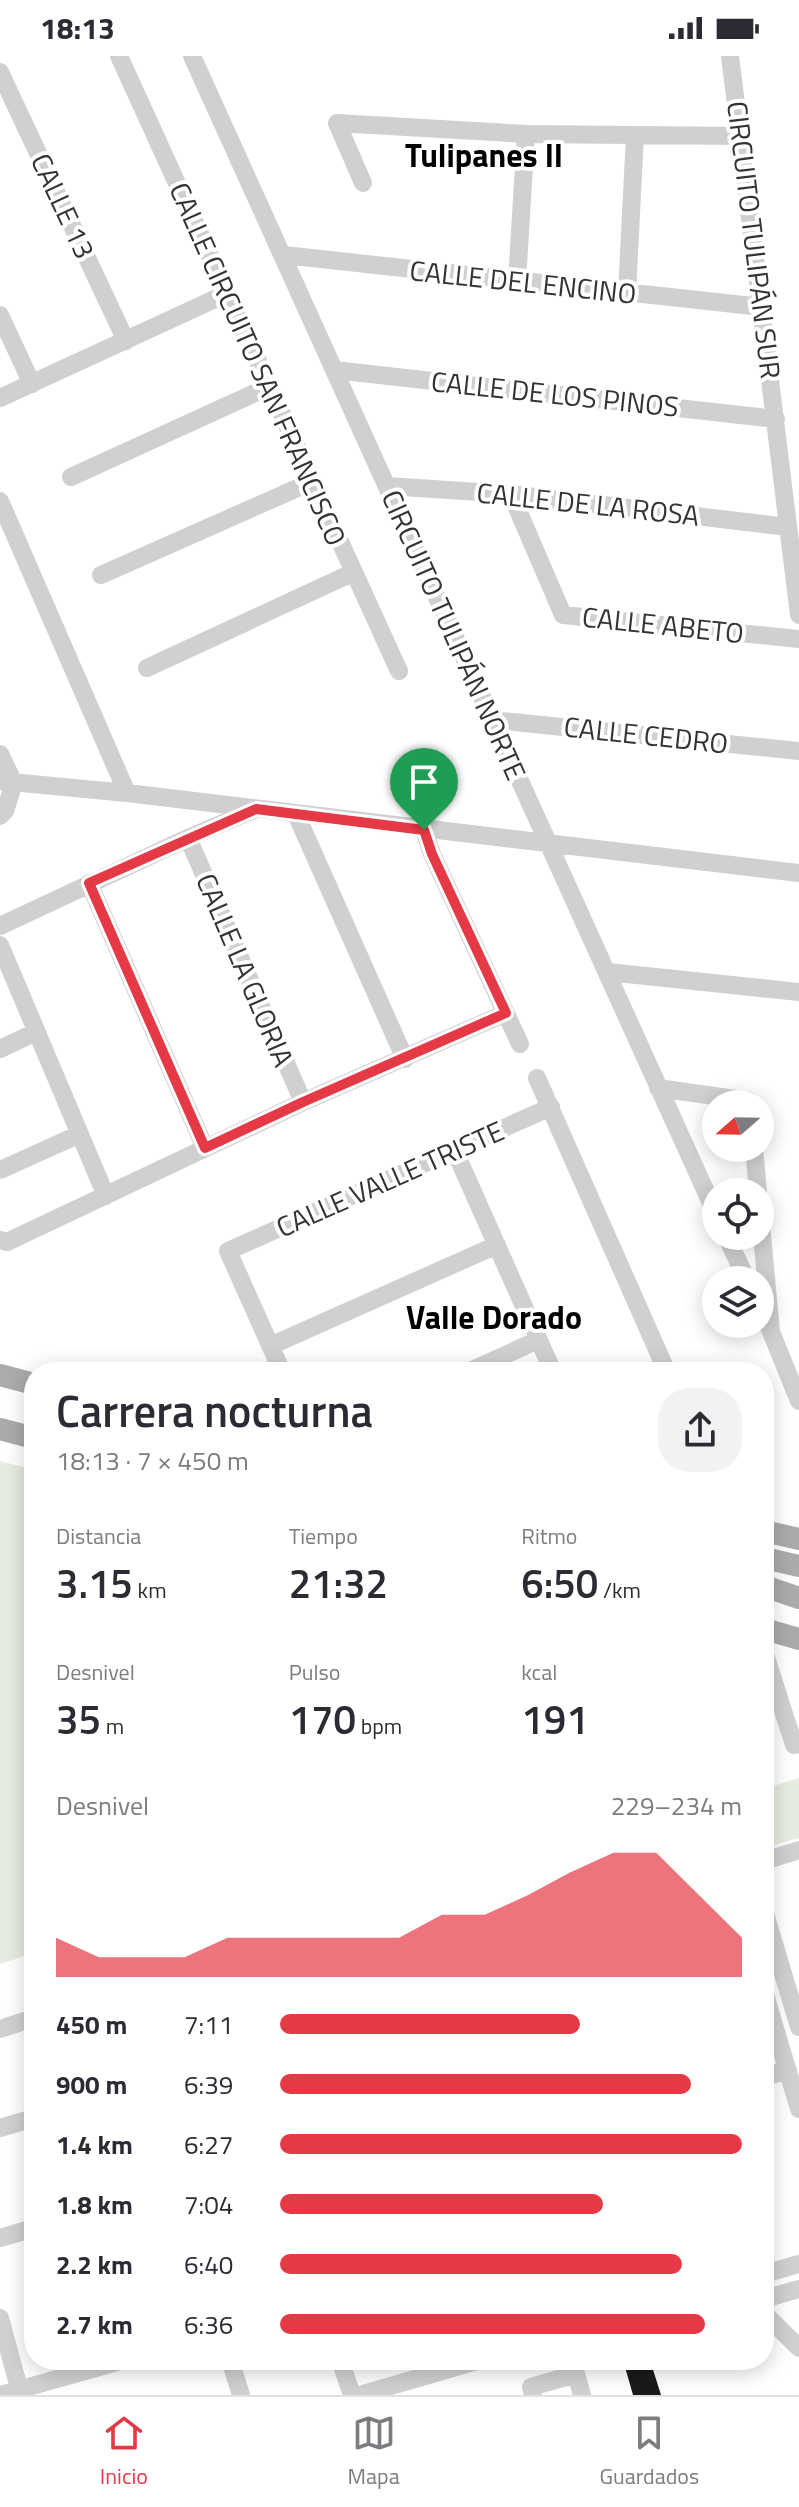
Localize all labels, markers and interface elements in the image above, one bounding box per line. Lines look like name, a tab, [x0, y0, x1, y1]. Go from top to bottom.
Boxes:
text: 18:13	[40, 5, 115, 51]
street label: CIRCUITO TULIPÁN SUR	[716, 99, 793, 381]
district label: Tulipanes II	[405, 131, 563, 179]
street label: CALLE 13	[20, 146, 107, 266]
street label: CALLE CIRCUITO SAN FRANCISCO	[159, 175, 358, 552]
street label: CALLE DEL ENCINO	[408, 248, 638, 315]
street label: CALLE DE LOS PINOS	[429, 359, 681, 428]
street label: CALLE DE LA ROSA	[475, 470, 702, 537]
street label: CIRCUITO TULIPÁN NORTE	[371, 483, 538, 787]
street label: CALLE ABETO	[580, 595, 746, 654]
street label: CALLE CEDRO	[562, 705, 730, 765]
pin	[390, 748, 458, 830]
icon: arrive	[402, 760, 446, 804]
street label: CALLE LA GLORIA	[185, 867, 306, 1073]
north arrow	[702, 1090, 774, 1162]
map controls	[702, 1090, 774, 1338]
street label: CALLE VALLE TRISTE	[269, 1109, 511, 1248]
button: locate	[702, 1178, 774, 1250]
button: layers	[702, 1266, 774, 1338]
district label: Valle Dorado	[406, 1293, 582, 1341]
text: Carrera nocturna	[56, 1377, 373, 1444]
button: share	[658, 1388, 742, 1472]
text: 18:13 · 7 × 450 m	[56, 1441, 249, 1480]
text: Distancia	[56, 1519, 141, 1553]
text: Tiempo	[289, 1519, 358, 1553]
text: Ritmo	[521, 1519, 577, 1553]
text: 3.15	[56, 1553, 133, 1614]
text: 21:32	[289, 1553, 388, 1614]
text: 6:50	[521, 1553, 598, 1614]
text: km	[133, 1573, 167, 1607]
text: /km	[598, 1573, 641, 1607]
text: Desnivel	[56, 1655, 135, 1689]
text: Pulso	[289, 1655, 340, 1689]
text: kcal	[521, 1655, 557, 1689]
text: 35	[56, 1689, 101, 1750]
text: 170	[289, 1689, 356, 1750]
text: 191	[521, 1689, 589, 1750]
text: m	[101, 1709, 124, 1743]
text: bpm	[356, 1709, 402, 1743]
text: Desnivel	[56, 1786, 149, 1825]
text: 229–234 m	[611, 1786, 742, 1825]
text: 450 m	[56, 2005, 127, 2044]
text: 7:11	[184, 2005, 233, 2044]
text: 900 m	[56, 2065, 127, 2104]
text: 6:39	[184, 2065, 233, 2104]
text: 1.4 km	[56, 2125, 133, 2164]
text: 6:27	[184, 2125, 233, 2164]
text: 1.8 km	[56, 2185, 133, 2224]
text: 7:04	[184, 2185, 233, 2224]
text: 2.2 km	[56, 2245, 133, 2284]
text: 6:40	[184, 2245, 233, 2284]
text: 2.7 km	[56, 2305, 133, 2344]
text: 6:36	[184, 2305, 233, 2344]
tab: Inicio	[100, 2411, 148, 2493]
tab: Mapa	[348, 2411, 400, 2493]
tab: Guardados	[599, 2411, 699, 2493]

